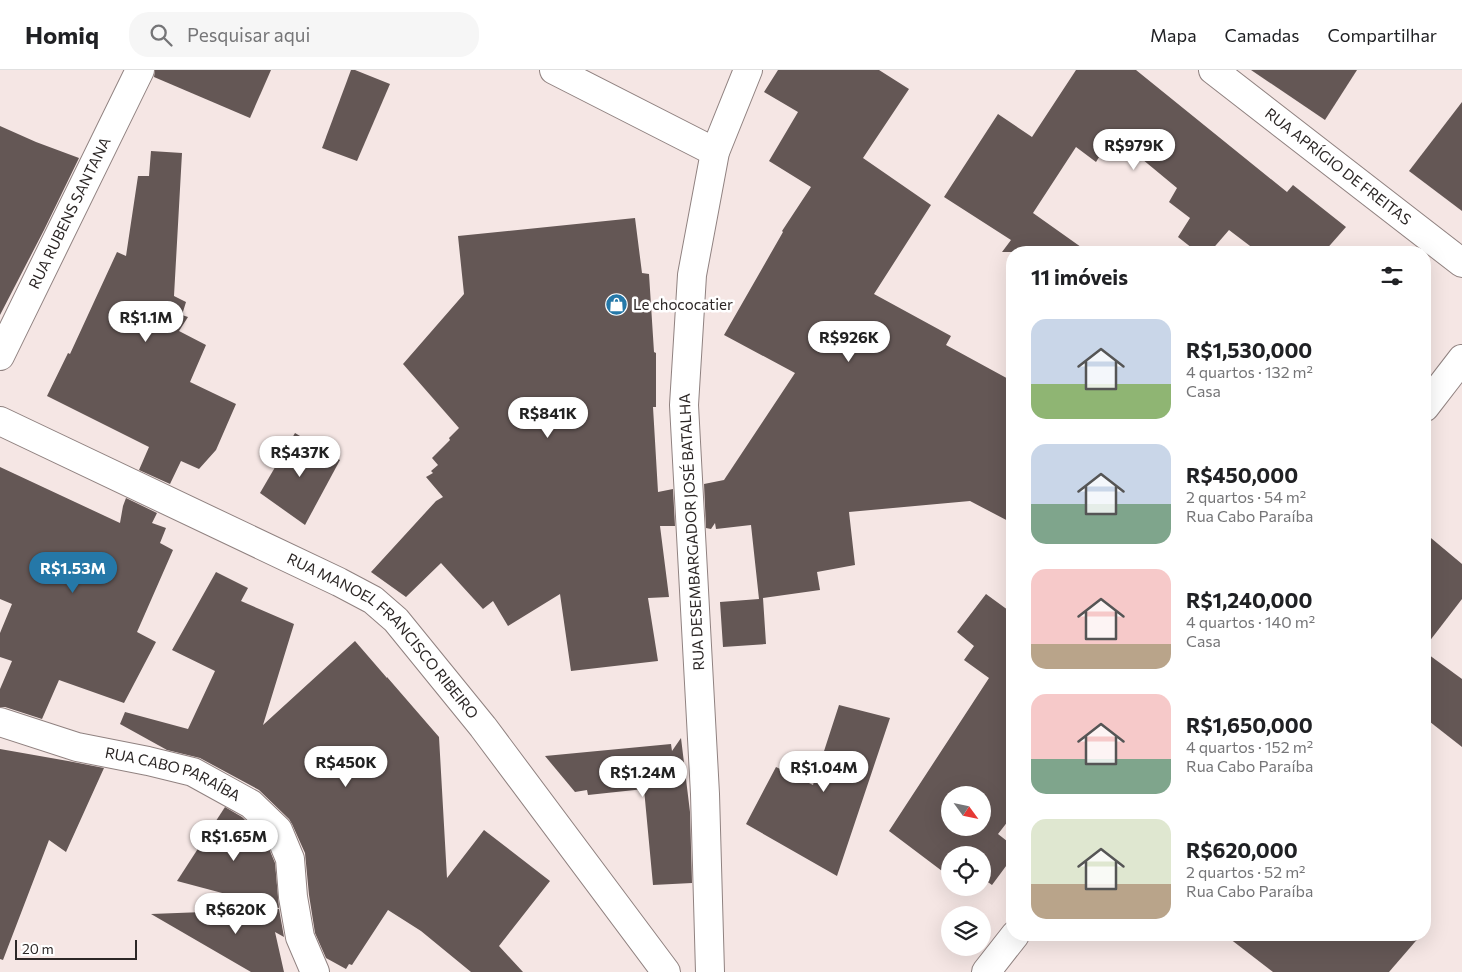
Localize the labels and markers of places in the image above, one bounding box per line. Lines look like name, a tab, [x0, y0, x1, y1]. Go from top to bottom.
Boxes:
pin: R$979K	[1093, 128, 1175, 171]
shop icon: Le chococatier	[605, 293, 629, 317]
place label: Le chococatier	[633, 295, 733, 313]
pin: R$1.1M	[105, 300, 187, 343]
pin: R$926K	[808, 320, 890, 363]
pin: R$841K	[507, 396, 589, 439]
pin: R$437K	[259, 436, 341, 478]
pin: R$1.53M	[27, 552, 119, 594]
pin: R$450K	[305, 746, 387, 788]
pin: R$1.04M	[778, 750, 870, 793]
pin: R$1.24M	[597, 756, 689, 798]
pin: R$1.65M	[188, 820, 280, 862]
pin: R$620K	[195, 892, 277, 935]

